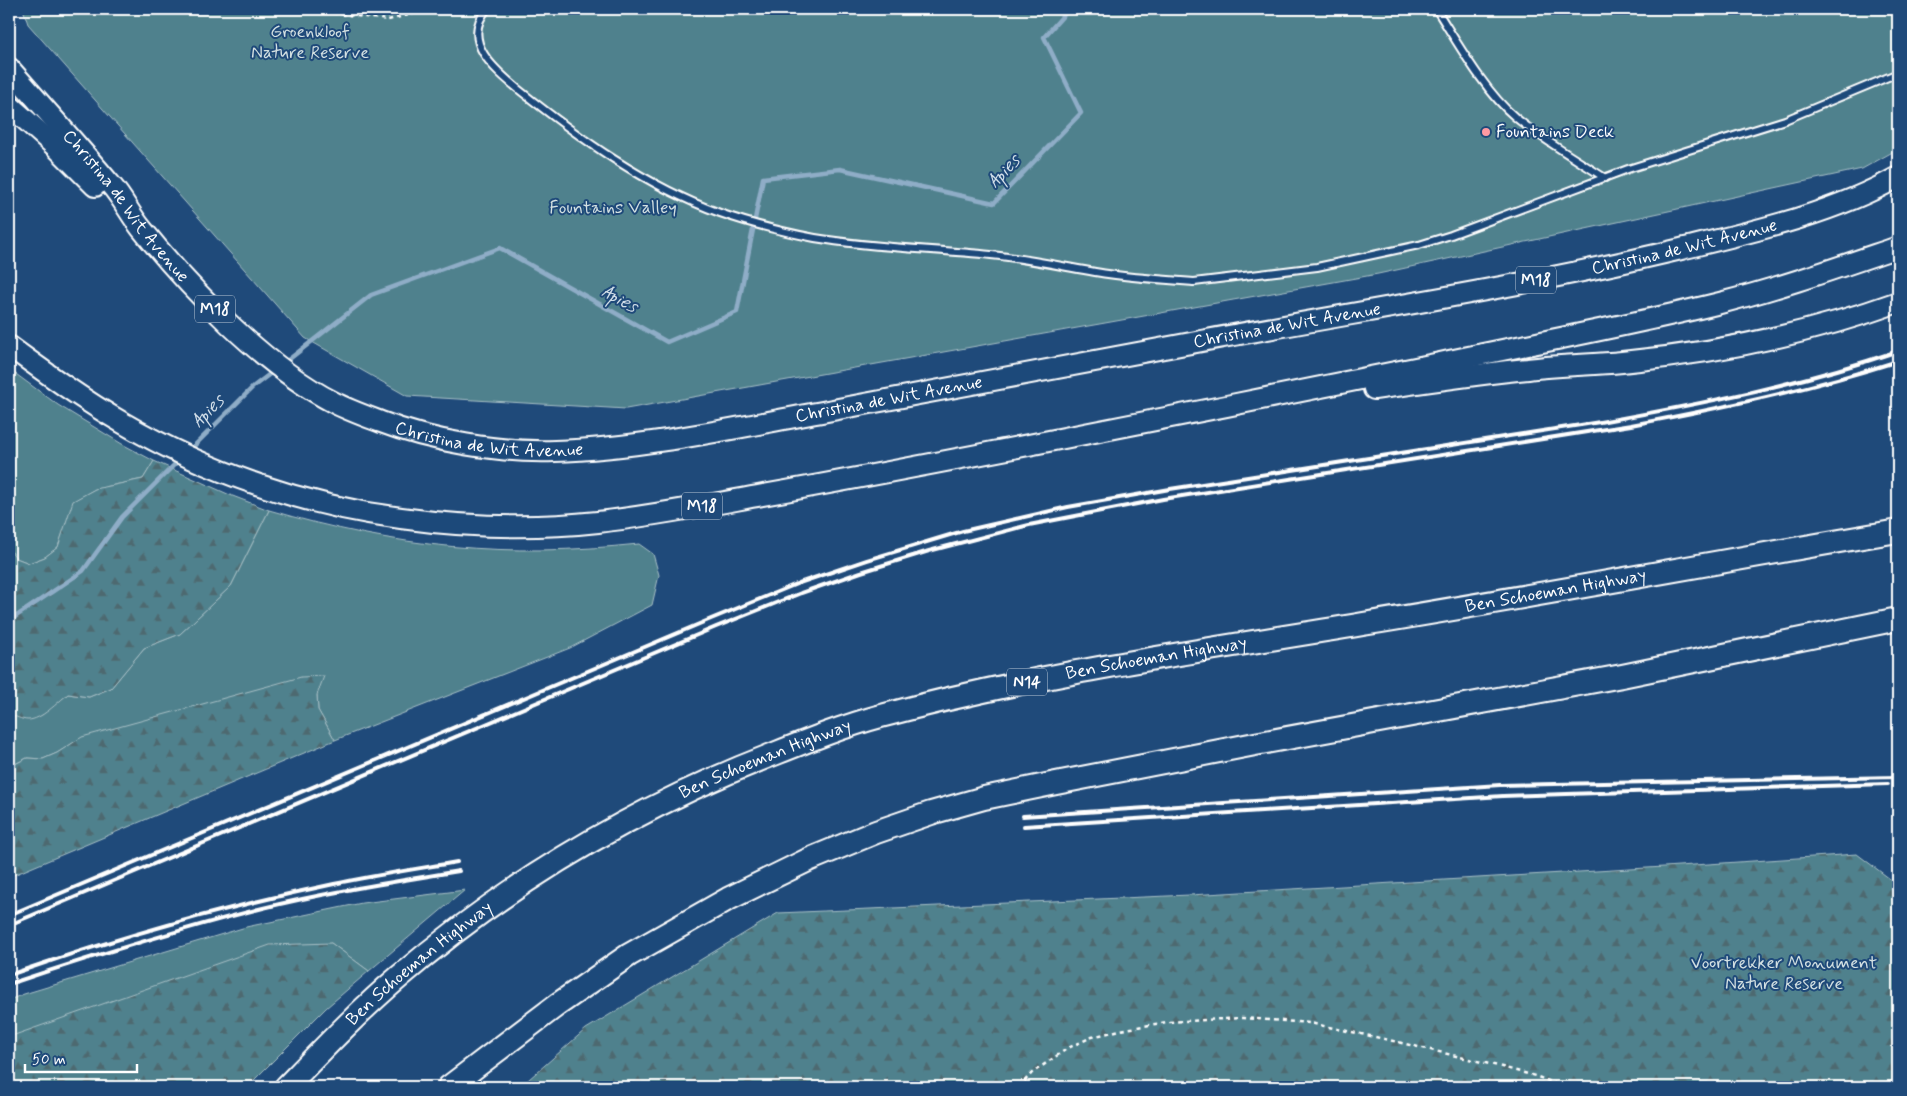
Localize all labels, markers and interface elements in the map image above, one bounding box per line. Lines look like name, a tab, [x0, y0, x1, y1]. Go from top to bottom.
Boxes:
park label: Groenkloof Nature Reserve	[251, 20, 369, 65]
place label: Fountains Deck	[1496, 120, 1614, 144]
street label: Christina de Wit Avenue	[57, 125, 194, 288]
marker: Fountains Deck	[1480, 126, 1492, 138]
water label: Apies	[982, 148, 1029, 194]
park label: Fountains Valley	[549, 196, 677, 220]
street label: Christina de Wit Avenue	[1589, 213, 1780, 281]
road number: M18	[1516, 266, 1556, 294]
water label: Apies	[597, 279, 644, 322]
road number: M18	[195, 296, 235, 322]
street label: Christina de Wit Avenue	[1191, 297, 1383, 354]
street label: Christina de Wit Avenue	[793, 370, 985, 429]
water label: Apies	[186, 388, 233, 434]
street label: Christina de Wit Avenue	[392, 416, 584, 463]
road number: M18	[682, 492, 722, 520]
street label: Ben Schoeman Highway	[1463, 563, 1648, 619]
street label: Ben Schoeman Highway	[1064, 631, 1249, 686]
road number: N14	[1007, 669, 1047, 696]
street label: Ben Schoeman Highway	[675, 714, 854, 805]
street label: Ben Schoeman Highway	[341, 896, 497, 1031]
park label: Voortrekker Monument Nature Reserve	[1691, 951, 1877, 996]
scale bar	[25, 1041, 138, 1073]
text: 50 m	[32, 1050, 66, 1070]

